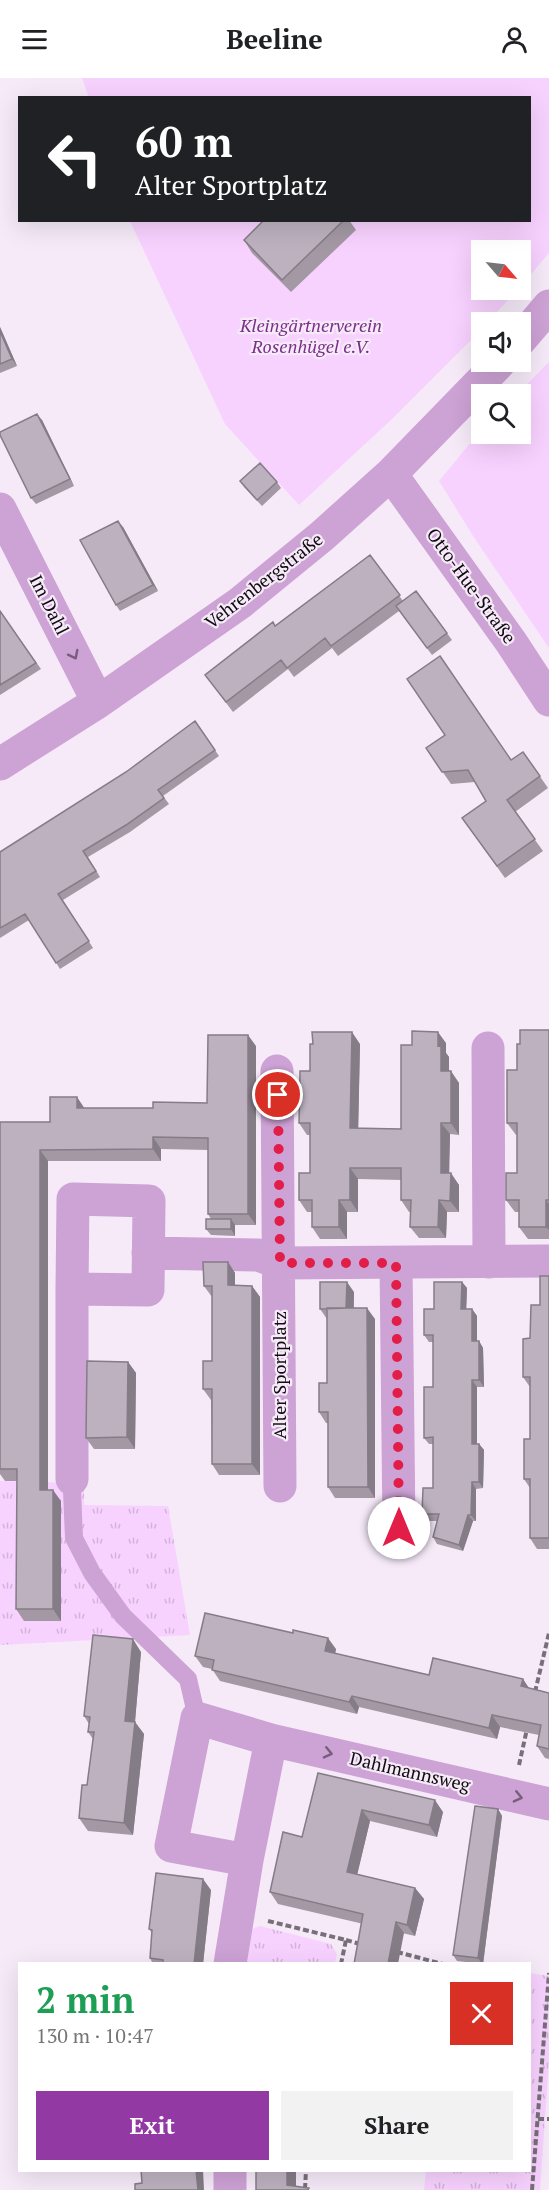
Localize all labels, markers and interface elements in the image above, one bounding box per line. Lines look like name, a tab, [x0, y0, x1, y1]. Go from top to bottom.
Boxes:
text: Beeline	[226, 21, 323, 57]
icon: menu	[18, 23, 51, 56]
icon: person	[498, 23, 531, 56]
text: 60 m	[135, 113, 233, 169]
icon: left	[36, 120, 114, 198]
text: Alter Sportplatz	[135, 167, 327, 203]
north arrow	[471, 240, 531, 300]
map controls	[471, 240, 531, 444]
button: sound	[471, 312, 531, 372]
park label: Kleingärtnerverein Rosenhügel e.V.	[239, 313, 382, 358]
button: search	[471, 384, 531, 444]
street label: Otto-Hue-Straße	[422, 523, 522, 648]
street label: Vehrenbergstraße	[200, 527, 327, 634]
street label: Im Dahl	[25, 571, 75, 639]
one-way arrow	[67, 648, 78, 659]
pin	[252, 1069, 303, 1120]
icon: arrive	[261, 1078, 294, 1111]
street label: Alter Sportplatz	[267, 1311, 291, 1439]
position arrow	[367, 1496, 431, 1560]
one-way arrow	[323, 1745, 333, 1758]
street label: Dahlmannsweg	[348, 1745, 473, 1797]
one-way arrow	[513, 1789, 523, 1802]
text: 2 min	[36, 1976, 134, 2023]
button: close	[450, 1982, 513, 2045]
text: 130 m · 10:47	[36, 2022, 154, 2049]
button: Exit	[36, 2091, 269, 2160]
button: Share	[281, 2091, 513, 2160]

